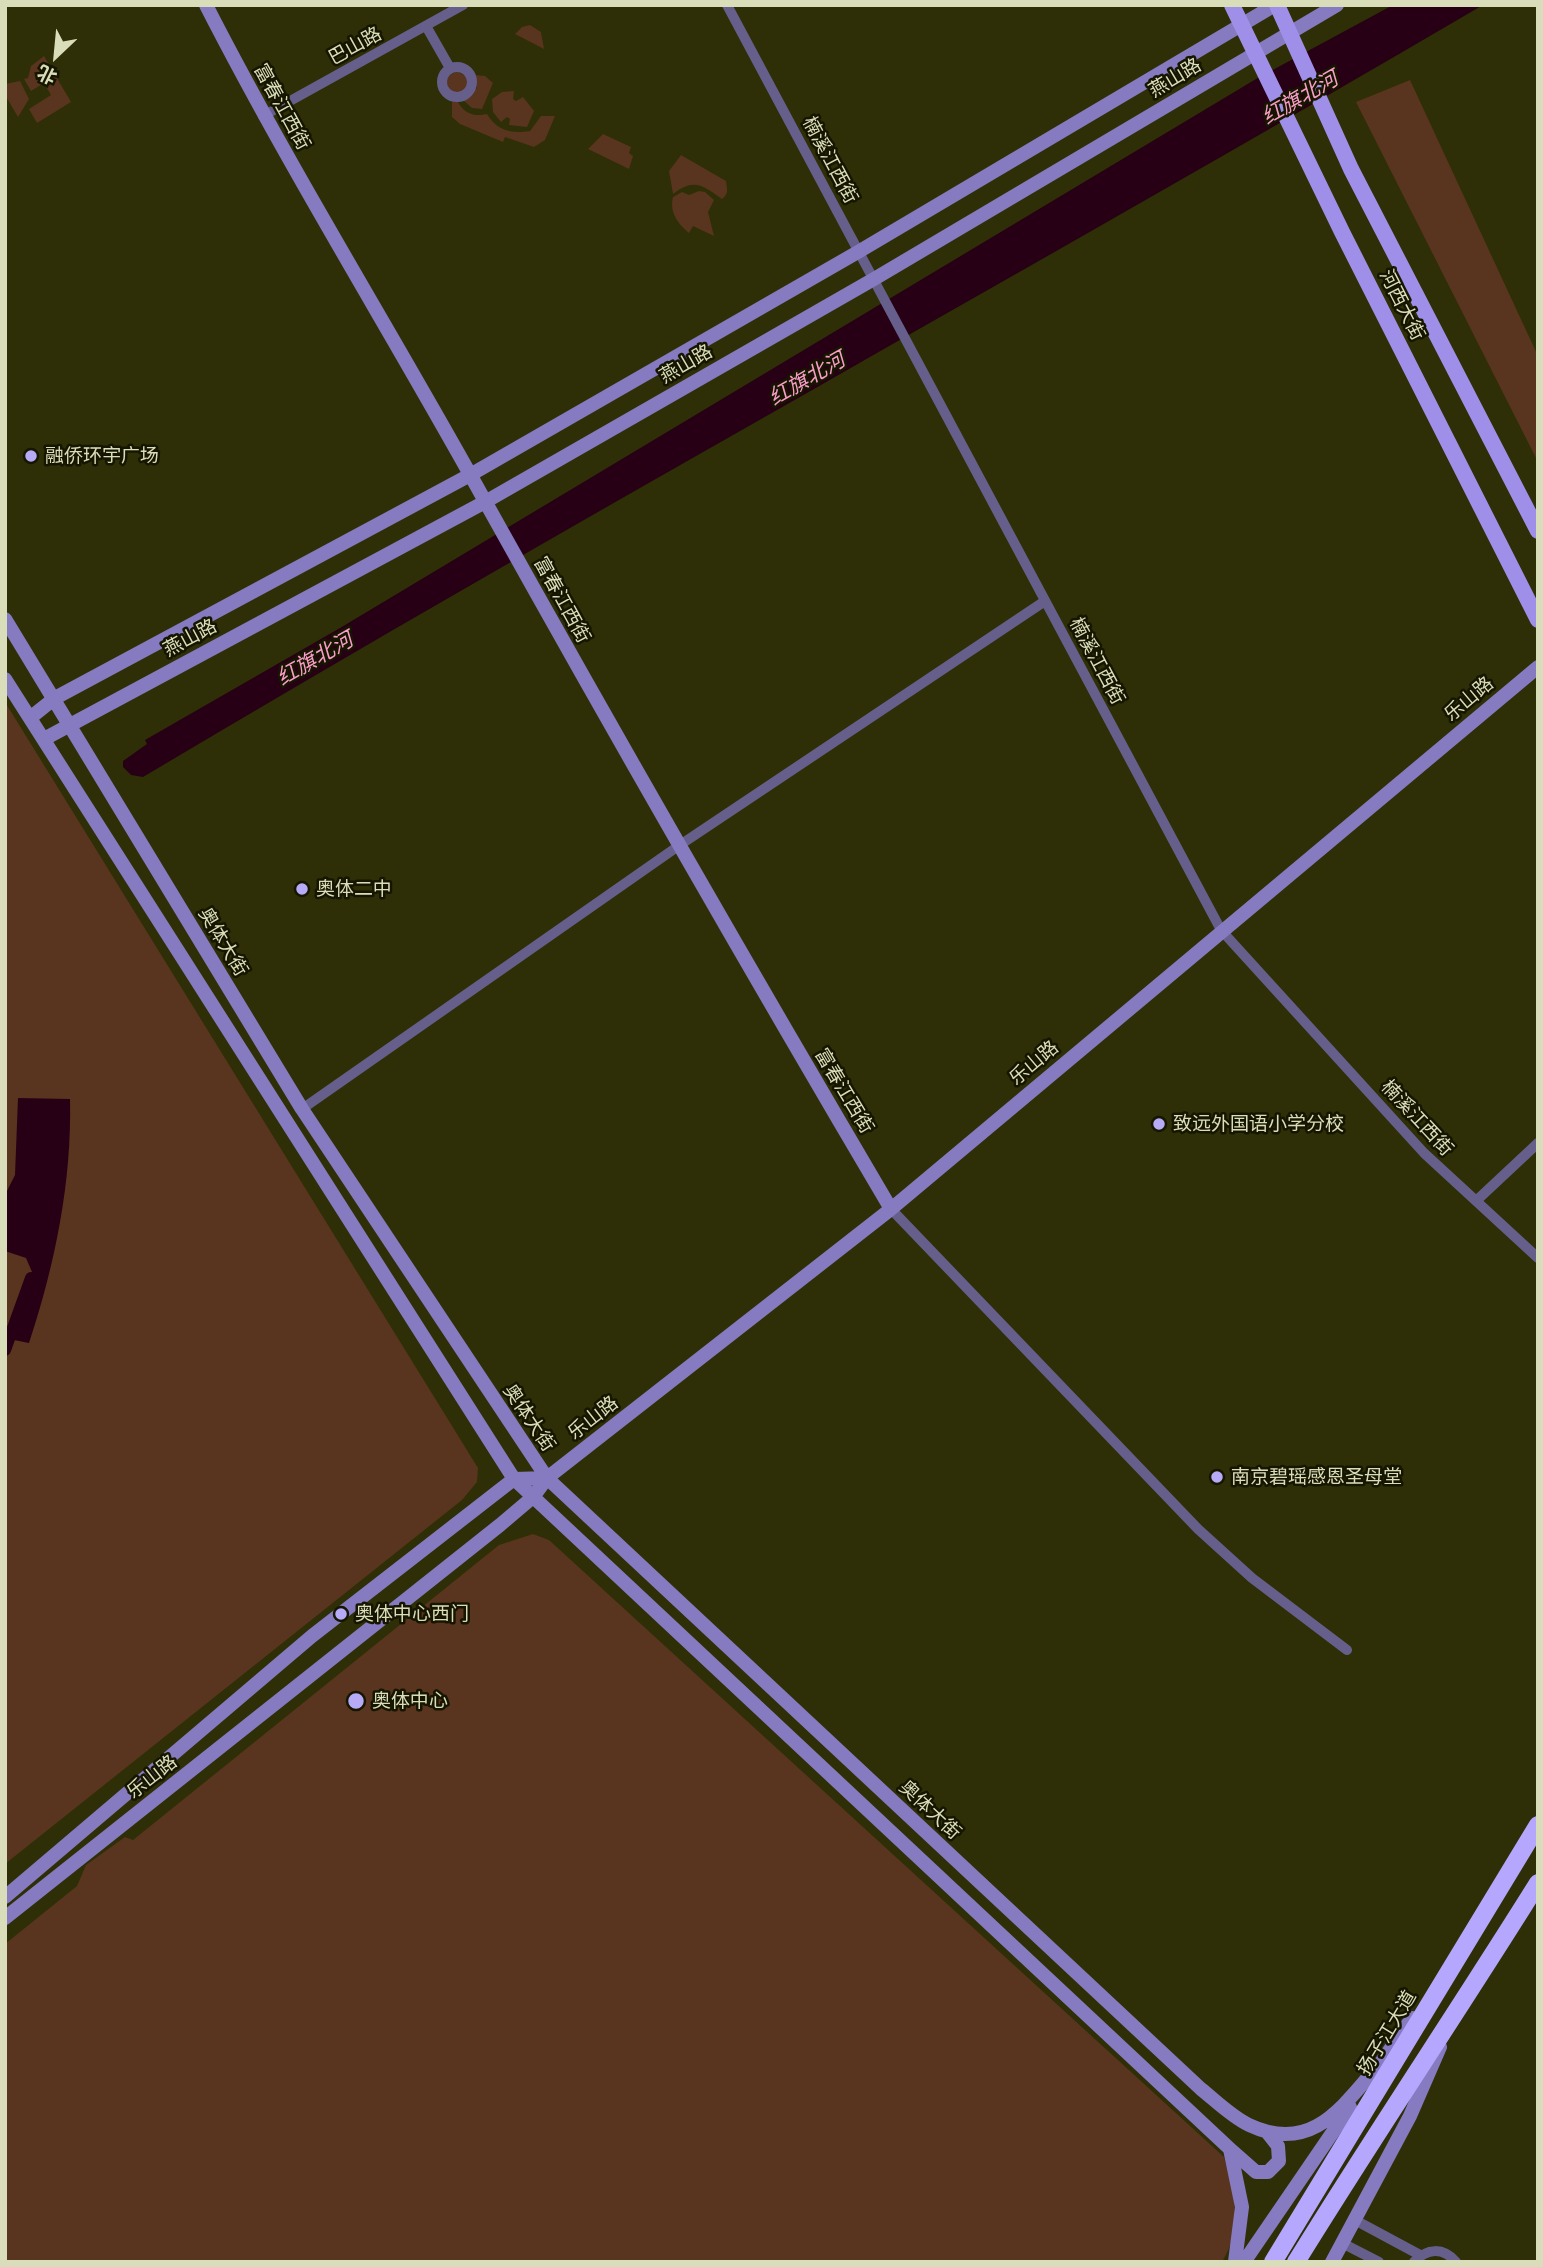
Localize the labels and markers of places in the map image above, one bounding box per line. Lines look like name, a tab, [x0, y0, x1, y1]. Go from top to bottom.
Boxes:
place label: 融侨环宇广场	[45, 445, 159, 467]
marker: 融侨环宇广场	[23, 448, 39, 464]
place label: 奥体二中	[316, 878, 392, 900]
marker: 奥体二中	[294, 881, 310, 897]
place label: 致远外国语小学分校	[1173, 1113, 1344, 1135]
marker: 致远外国语小学分校	[1151, 1116, 1167, 1132]
place label: 南京碧瑶感恩圣母堂	[1231, 1466, 1402, 1488]
marker: 南京碧瑶感恩圣母堂	[1209, 1469, 1225, 1485]
place label: 奥体中心西门	[355, 1603, 469, 1625]
marker: 奥体中心西门	[333, 1606, 349, 1622]
place label: 奥体中心	[372, 1690, 448, 1712]
marker: 奥体中心	[346, 1691, 366, 1711]

